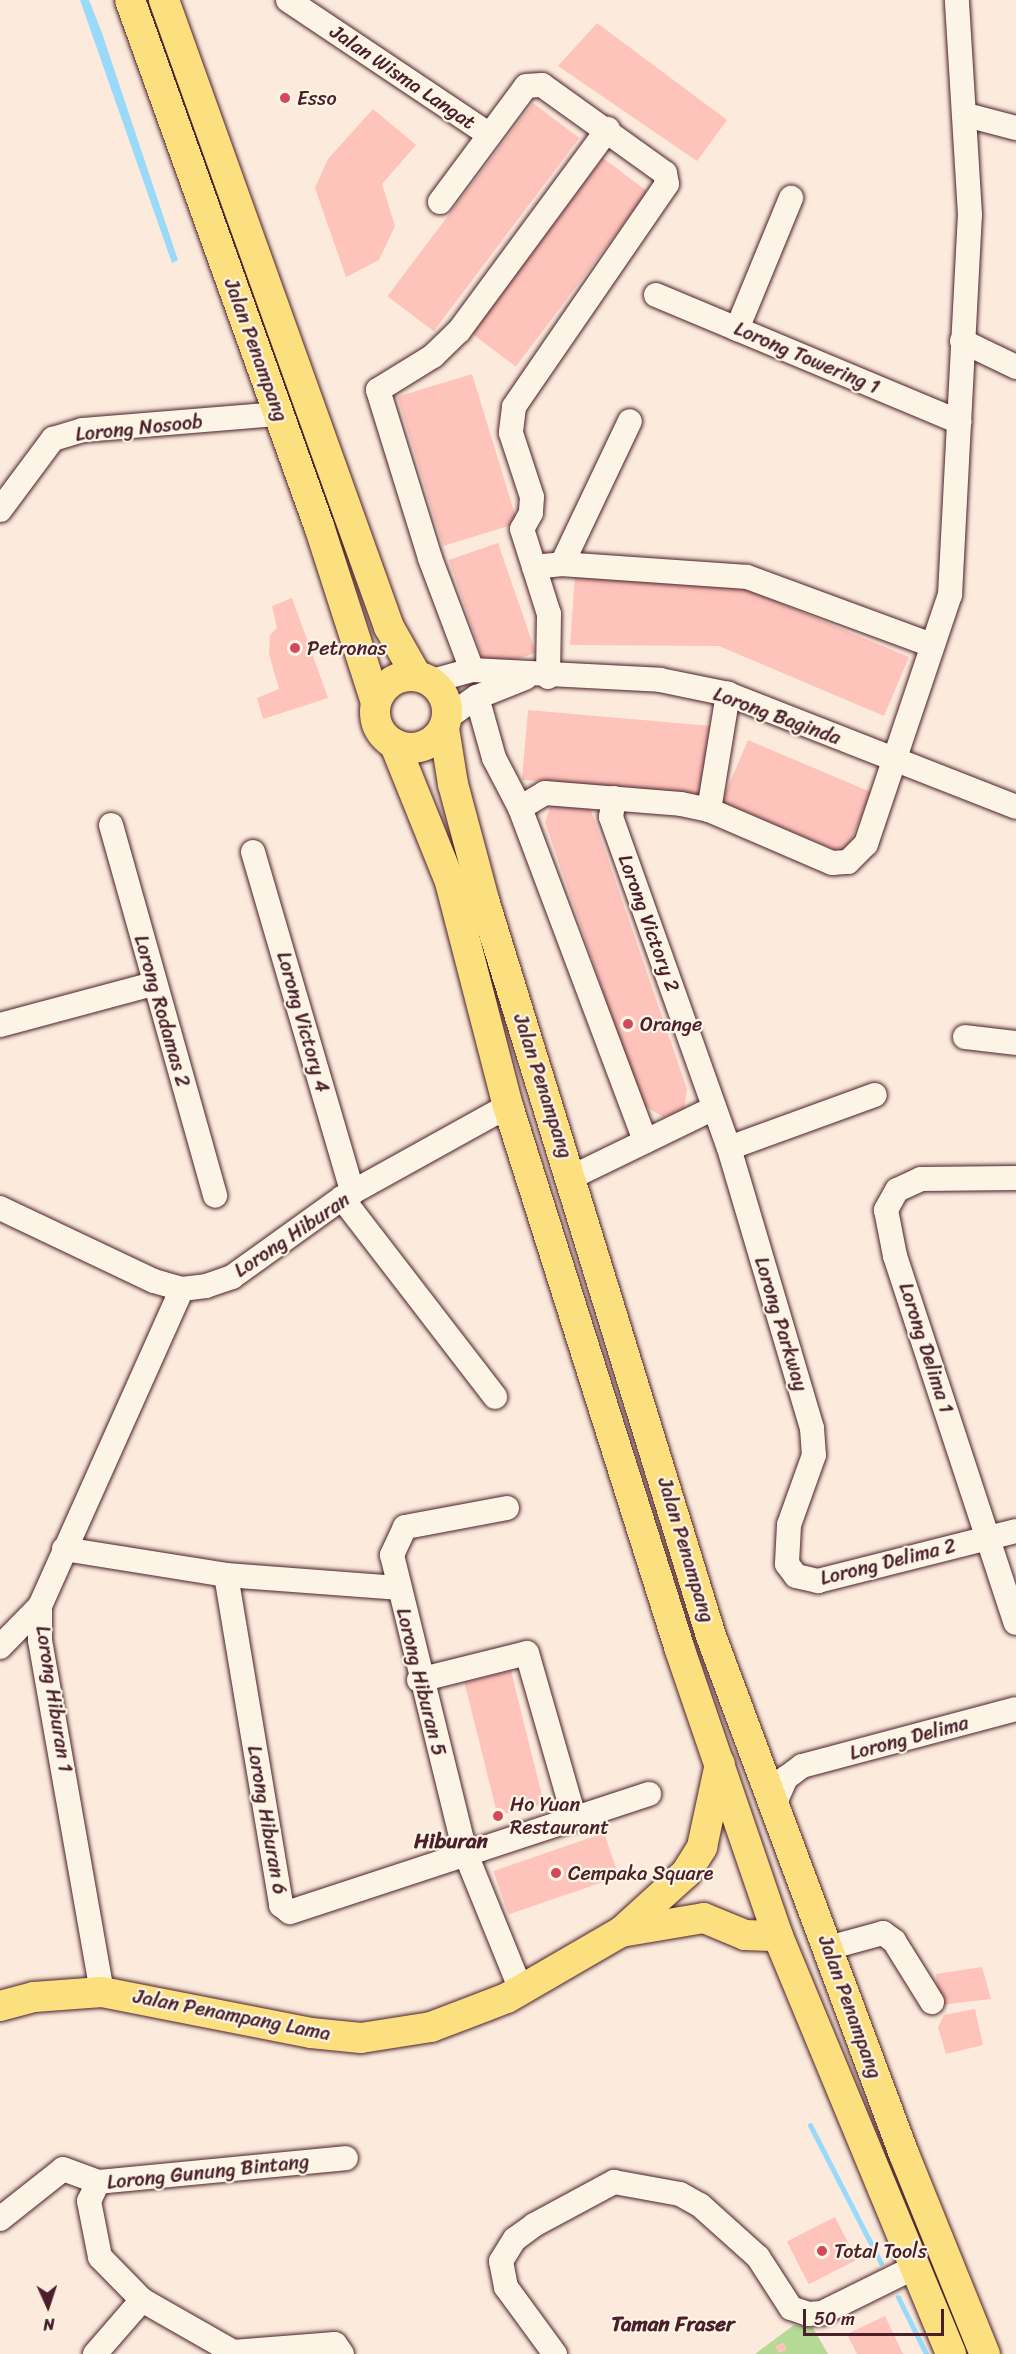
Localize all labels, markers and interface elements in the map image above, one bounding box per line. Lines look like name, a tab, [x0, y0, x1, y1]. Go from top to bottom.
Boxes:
street label: Jalan Wisma Langat	[326, 19, 480, 135]
place label: Esso	[297, 86, 337, 110]
marker: Esso	[278, 91, 292, 105]
street label: Jalan Penampang	[219, 275, 293, 425]
street label: Lorong Towering 1	[731, 317, 883, 399]
street label: Lorong Nosoob	[74, 409, 204, 447]
place label: Petronas	[307, 636, 387, 660]
marker: Petronas	[288, 641, 302, 655]
street label: Lorong Baginda	[710, 682, 844, 750]
street label: Lorong Victory 2	[613, 851, 685, 995]
street label: Lorong Rodamas 2	[129, 932, 195, 1090]
street label: Lorong Victory 4	[271, 948, 335, 1096]
street label: Jalan Penampang	[508, 1010, 578, 1162]
place label: Orange	[640, 1012, 702, 1036]
marker: Orange	[621, 1017, 635, 1031]
street label: Lorong Hiburan	[230, 1187, 354, 1283]
street label: Lorong Parkway	[749, 1254, 813, 1394]
street label: Lorong Delima 1	[894, 1279, 958, 1417]
street label: Jalan Penampang	[652, 1474, 720, 1626]
street label: Lorong Delima 2	[817, 1533, 959, 1591]
street label: Lorong Hiburan 5	[391, 1605, 451, 1759]
street label: Lorong Hiburan 1	[31, 1624, 77, 1774]
street label: Lorong Delima	[847, 1711, 971, 1765]
street label: Lorong Hiburan 6	[242, 1744, 292, 1896]
place label: Ho Yuan Restaurant	[510, 1792, 609, 1839]
marker: Ho Yuan Restaurant	[491, 1809, 505, 1823]
district label: Hiburan	[414, 1828, 488, 1854]
place label: Cempaka Square	[568, 1861, 713, 1885]
marker: Cempaka Square	[549, 1866, 563, 1880]
street label: Jalan Penampang	[813, 1932, 887, 2082]
street label: Jalan Penampang Lama	[131, 1984, 333, 2046]
street label: Lorong Gunung Bintang	[106, 2149, 310, 2195]
place label: Total Tools	[834, 2239, 928, 2263]
marker: Total Tools	[815, 2244, 829, 2258]
north arrow	[18, 2276, 78, 2336]
scale bar	[806, 2297, 947, 2335]
text: 50 m	[814, 2303, 855, 2335]
text: N	[43, 2310, 55, 2339]
district label: Taman Fraser	[611, 2311, 735, 2337]

